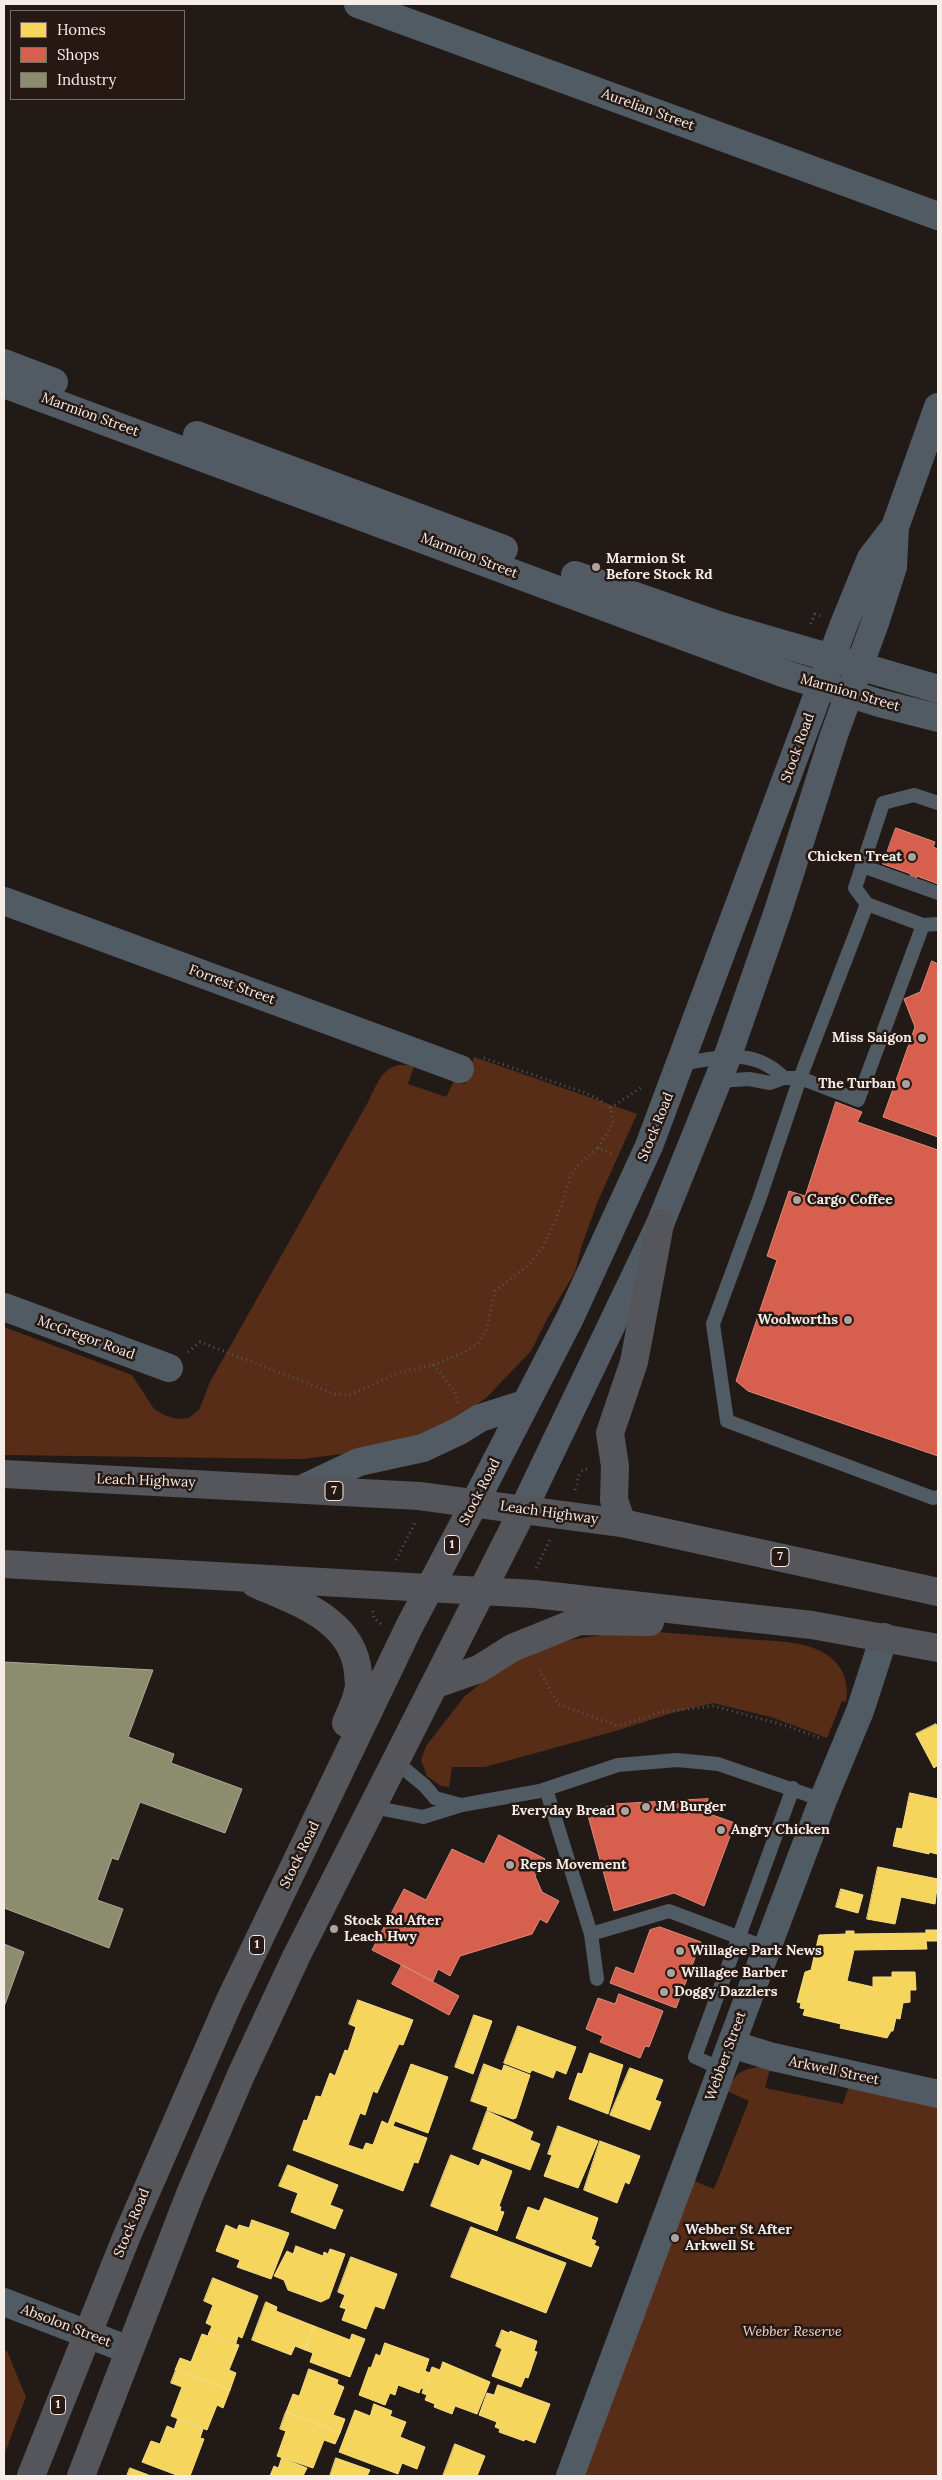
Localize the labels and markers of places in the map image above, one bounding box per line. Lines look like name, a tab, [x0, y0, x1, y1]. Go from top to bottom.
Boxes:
place label: Marmion St Before Stock Rd	[606, 551, 713, 584]
marker: Marmion St Before Stock Rd	[590, 561, 602, 573]
place label: Chicken Treat	[807, 849, 902, 865]
marker: Chicken Treat	[906, 851, 918, 863]
place label: Miss Saigon	[832, 1030, 912, 1046]
marker: Miss Saigon	[916, 1032, 928, 1044]
place label: The Turban	[818, 1076, 896, 1092]
marker: The Turban	[900, 1078, 912, 1090]
place label: Cargo Coffee	[807, 1192, 893, 1208]
marker: Cargo Coffee	[791, 1194, 803, 1206]
place label: Woolworths	[758, 1312, 838, 1328]
marker: Woolworths	[842, 1314, 854, 1326]
place label: JM Burger	[656, 1799, 726, 1815]
marker: JM Burger	[640, 1801, 652, 1813]
place label: Everyday Bread	[511, 1803, 615, 1819]
marker: Everyday Bread	[619, 1805, 631, 1817]
place label: Angry Chicken	[731, 1822, 830, 1838]
marker: Angry Chicken	[715, 1824, 727, 1836]
place label: Reps Movement	[520, 1857, 627, 1873]
marker: Reps Movement	[504, 1859, 516, 1871]
place label: Stock Rd After Leach Hwy	[344, 1913, 441, 1945]
marker: Stock Rd After Leach Hwy	[328, 1923, 340, 1935]
place label: Willagee Park News	[690, 1943, 822, 1959]
marker: Willagee Park News	[674, 1945, 686, 1957]
place label: Willagee Barber	[681, 1965, 787, 1981]
marker: Willagee Barber	[665, 1967, 677, 1979]
place label: Doggy Dazzlers	[674, 1984, 777, 2000]
marker: Doggy Dazzlers	[658, 1986, 670, 1998]
place label: Webber St After Arkwell St	[685, 2222, 792, 2254]
marker: Webber St After Arkwell St	[669, 2232, 681, 2244]

